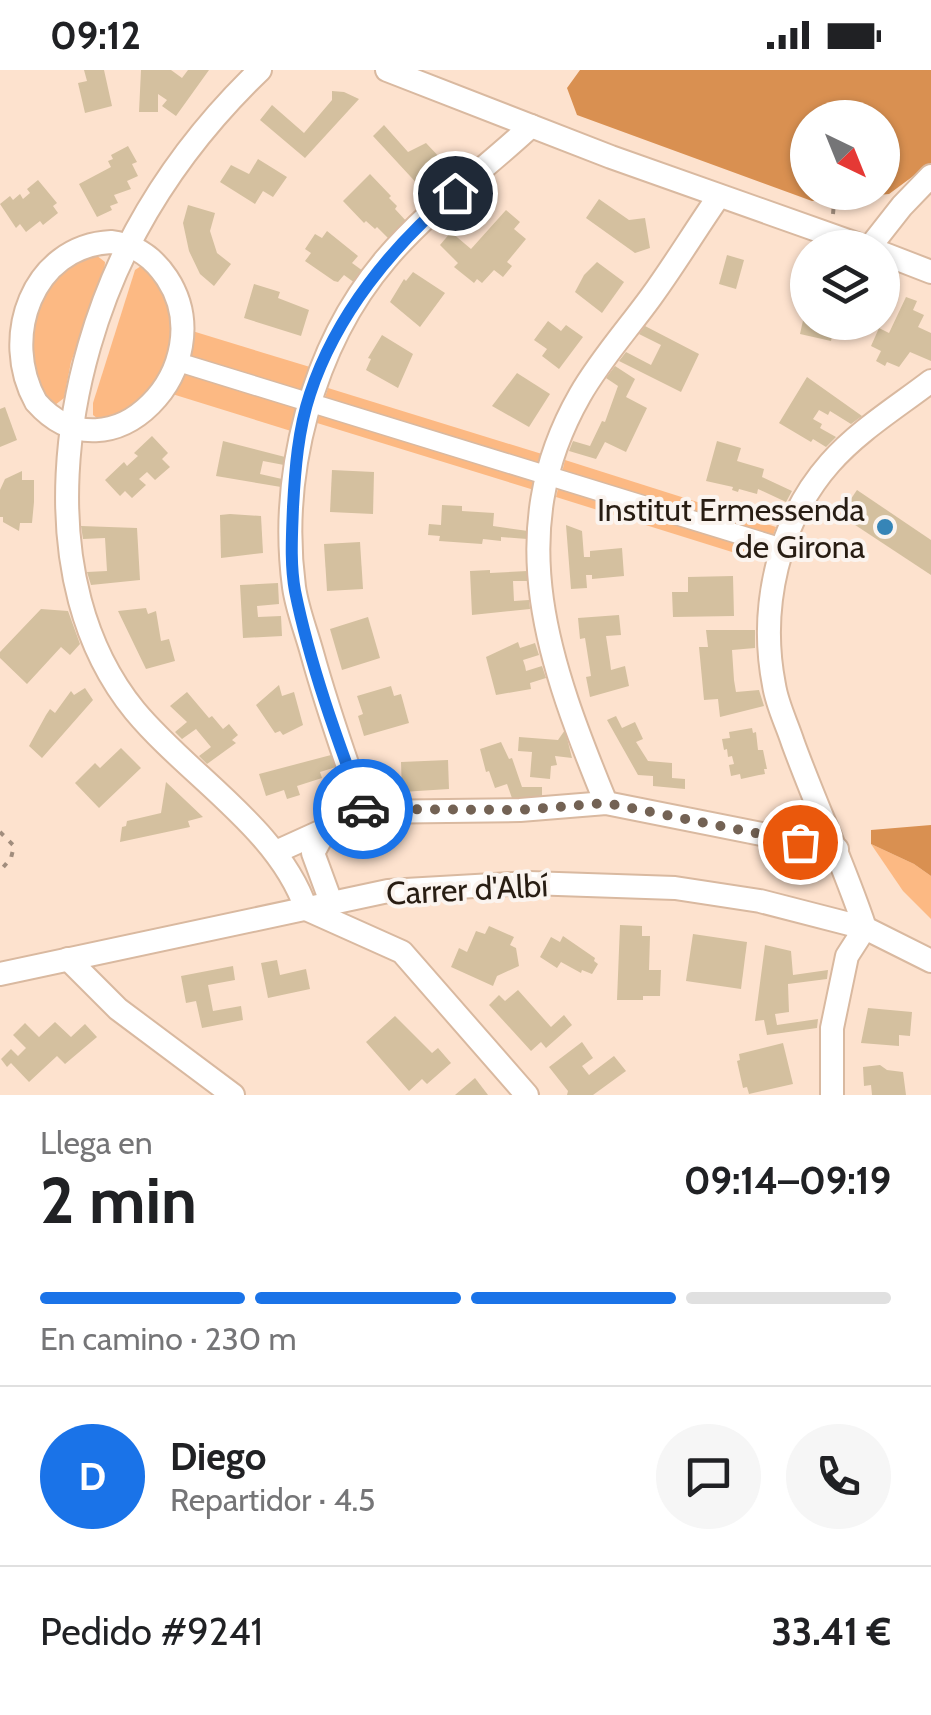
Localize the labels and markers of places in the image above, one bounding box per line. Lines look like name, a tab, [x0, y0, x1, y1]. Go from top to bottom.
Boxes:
pin	[413, 151, 498, 236]
place label: Institut Ermessenda de Girona	[597, 490, 866, 566]
marker: Institut Ermessenda de Girona	[874, 516, 896, 538]
pin	[758, 800, 843, 885]

